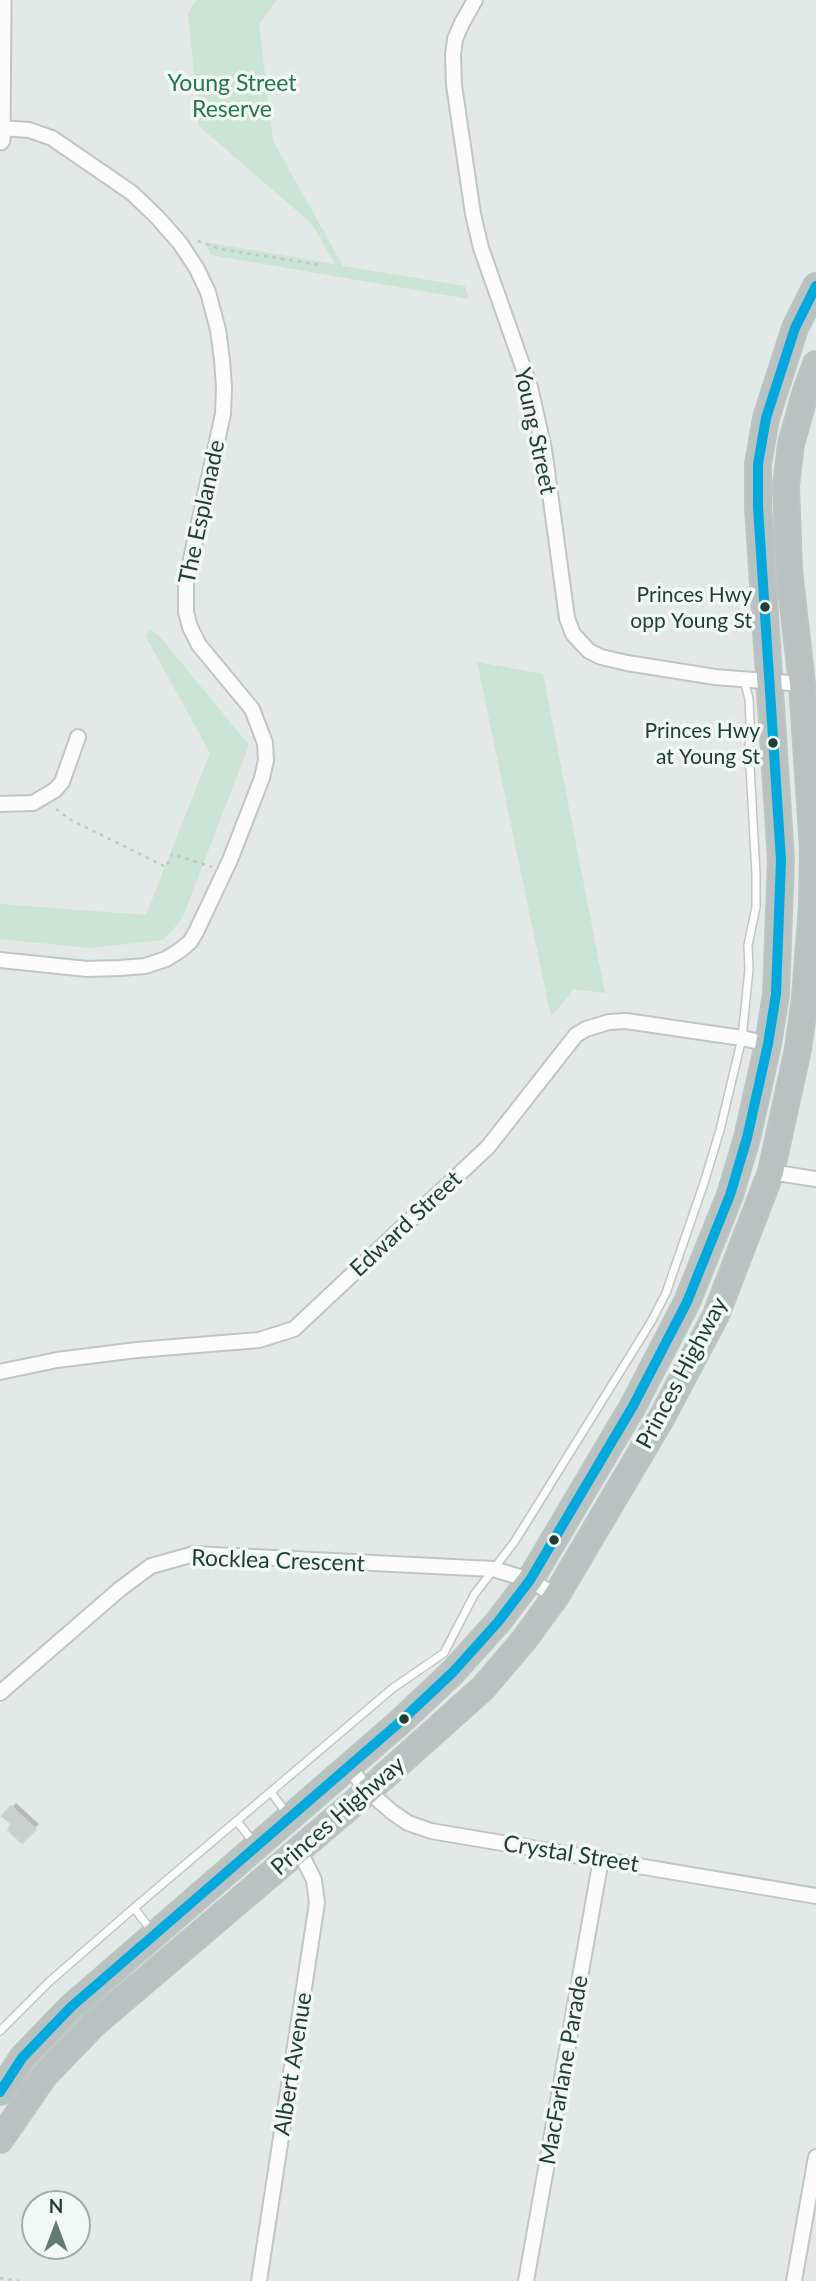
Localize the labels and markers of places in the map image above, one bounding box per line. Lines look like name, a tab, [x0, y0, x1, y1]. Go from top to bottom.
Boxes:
place label: Princes Hwy opp Young St	[630, 582, 752, 632]
marker: Princes Hwy opp Young St	[758, 600, 772, 614]
place label: Princes Hwy at Young St	[645, 718, 760, 768]
marker: Princes Hwy at Young St	[766, 736, 780, 750]
unlabelled marker	[547, 1533, 561, 1547]
unlabelled marker	[397, 1712, 411, 1726]

